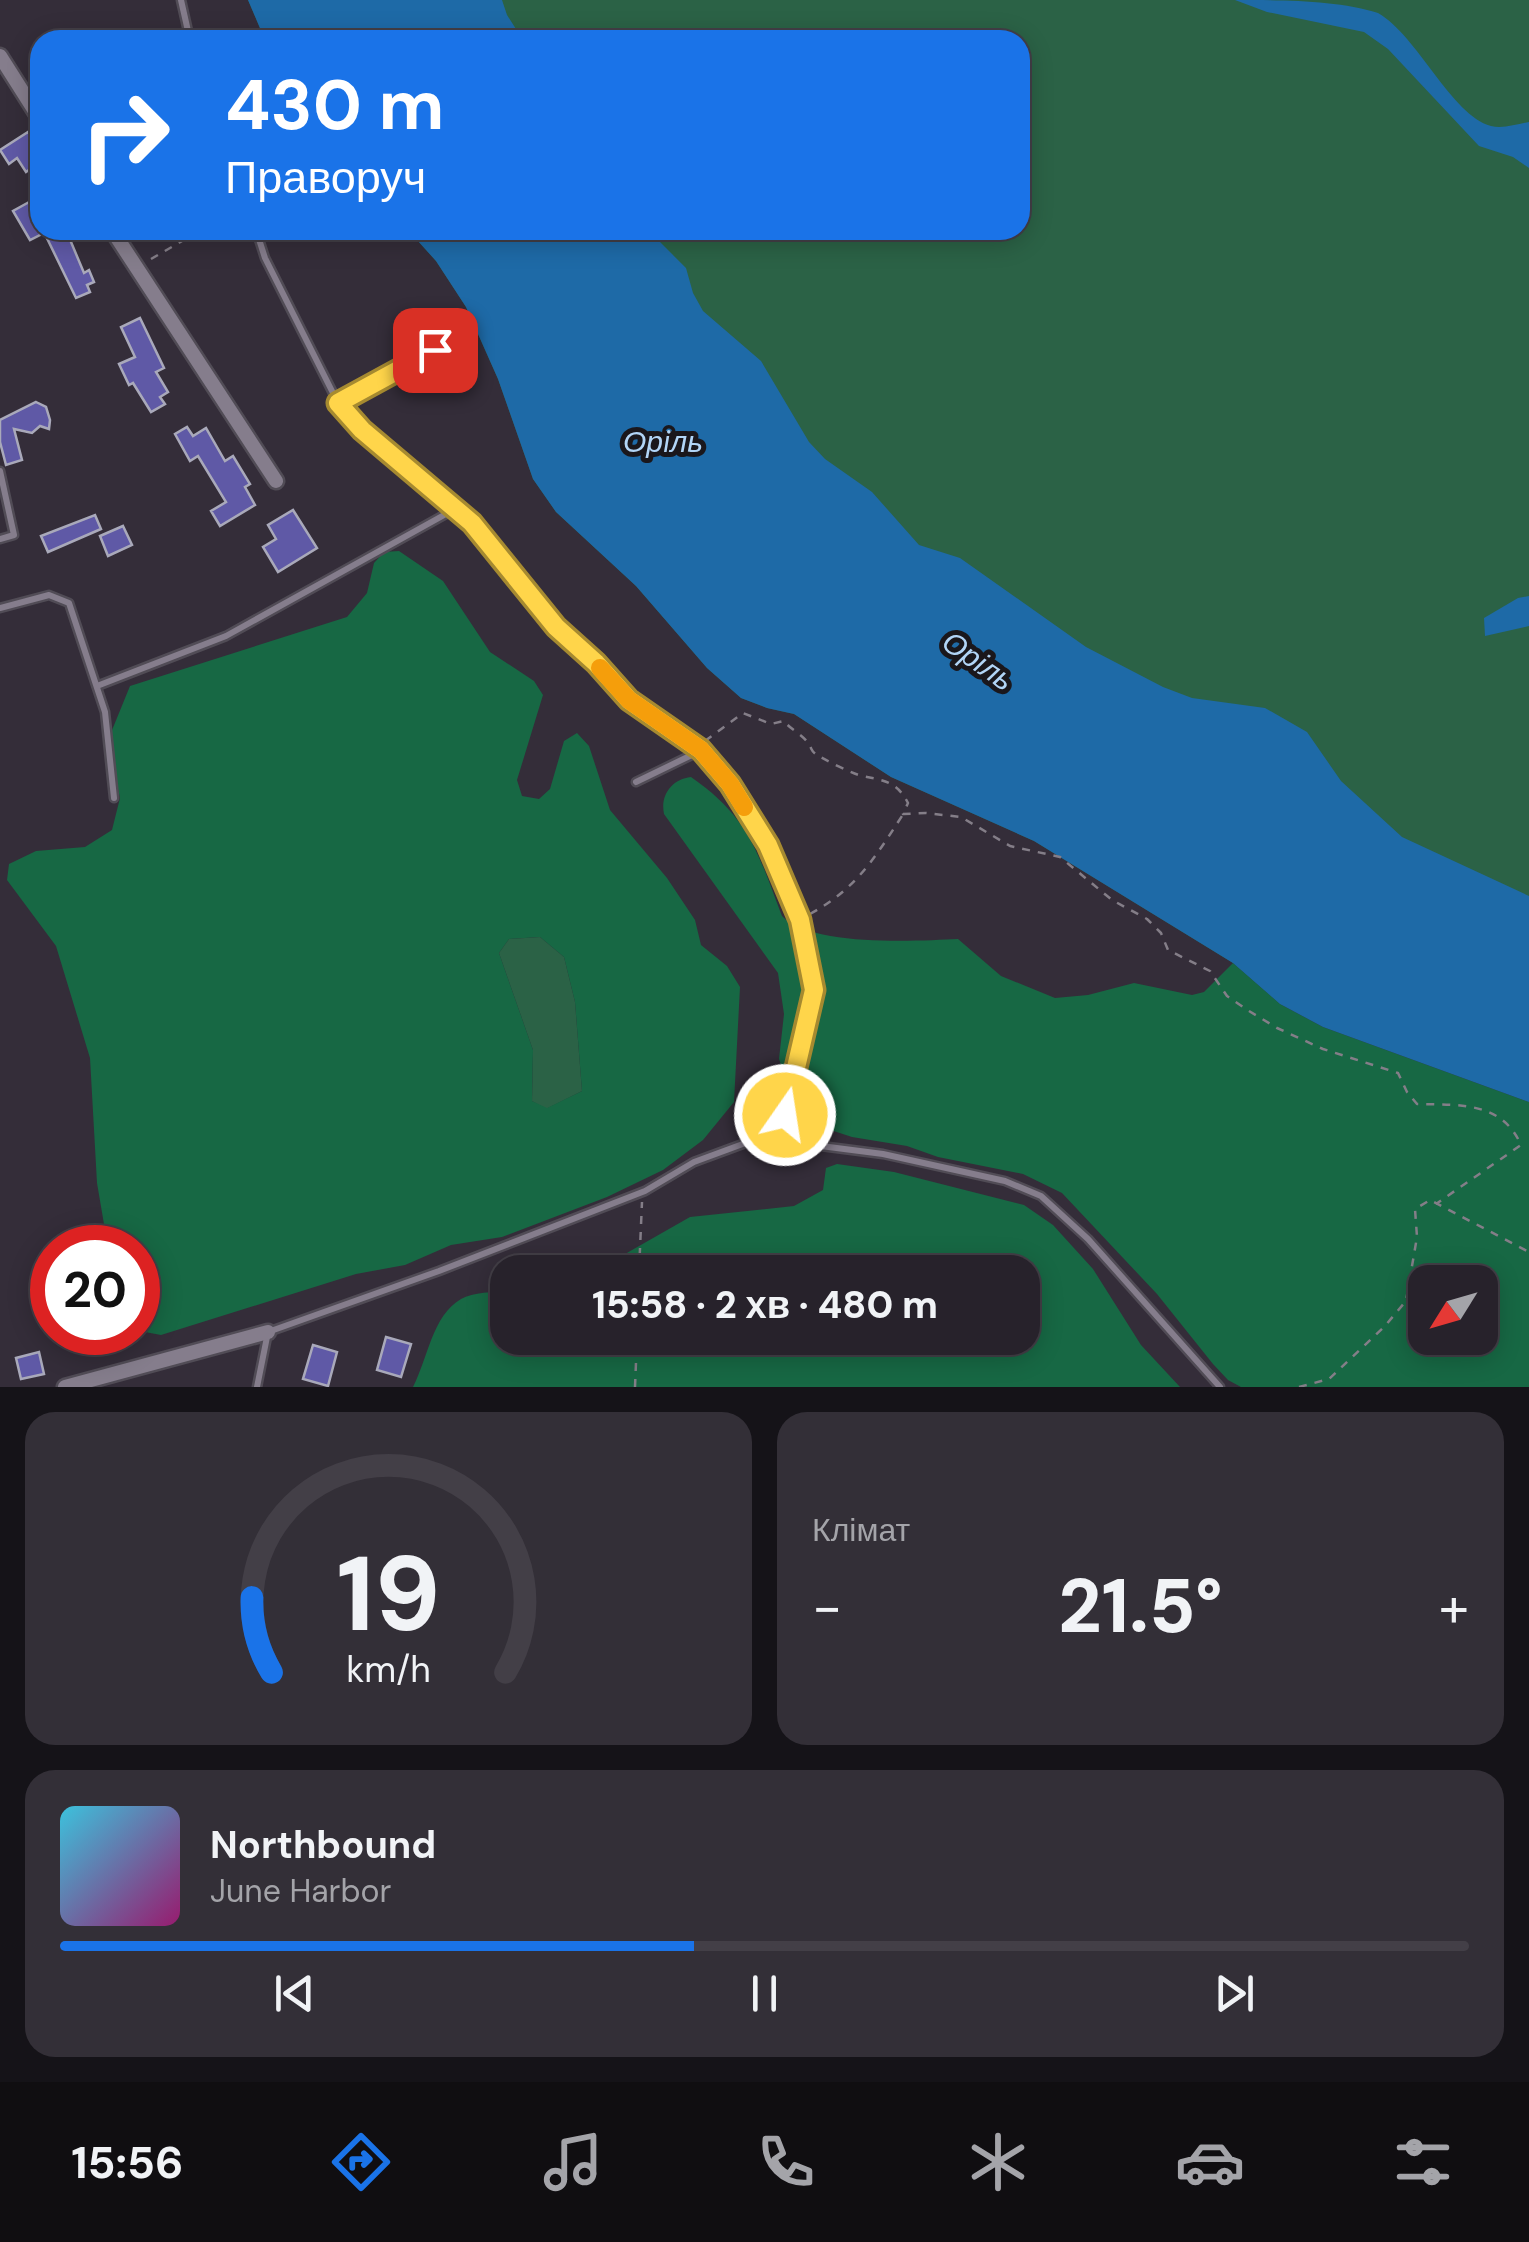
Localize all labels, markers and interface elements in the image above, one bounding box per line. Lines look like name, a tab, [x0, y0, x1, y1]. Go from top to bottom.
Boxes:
text: 430 m	[225, 60, 444, 151]
icon: right	[60, 70, 190, 200]
text: Праворуч	[225, 148, 426, 207]
pin	[393, 308, 478, 393]
icon: arrive	[408, 323, 463, 378]
water label: Орiль	[623, 422, 703, 461]
water label: Оріль	[935, 622, 1022, 699]
position arrow	[733, 1063, 837, 1167]
speed limit sign: 20	[30, 1225, 160, 1355]
north arrow	[1408, 1265, 1498, 1355]
map controls	[1408, 1265, 1498, 1355]
text: 15:58 · 2 хв · 480 m	[592, 1280, 938, 1330]
text: Клімат	[812, 1509, 910, 1551]
text: 19	[337, 1527, 440, 1662]
text: 21.5°	[1058, 1558, 1223, 1655]
text: −	[812, 1571, 842, 1643]
text: +	[1439, 1571, 1469, 1643]
text: km/h	[346, 1647, 431, 1693]
text: Northbound	[210, 1820, 436, 1870]
text: June Harbor	[210, 1870, 391, 1912]
icon: previous	[267, 1966, 322, 2021]
icon: pause	[737, 1966, 792, 2021]
icon: next	[1207, 1966, 1262, 2021]
icon: directions	[326, 2127, 396, 2197]
icon: music	[538, 2127, 608, 2197]
icon: phone	[751, 2127, 821, 2197]
icon: climate	[963, 2127, 1033, 2197]
icon: car	[1175, 2127, 1245, 2197]
icon: filters	[1388, 2127, 1458, 2197]
text: 15:56	[71, 2133, 184, 2192]

